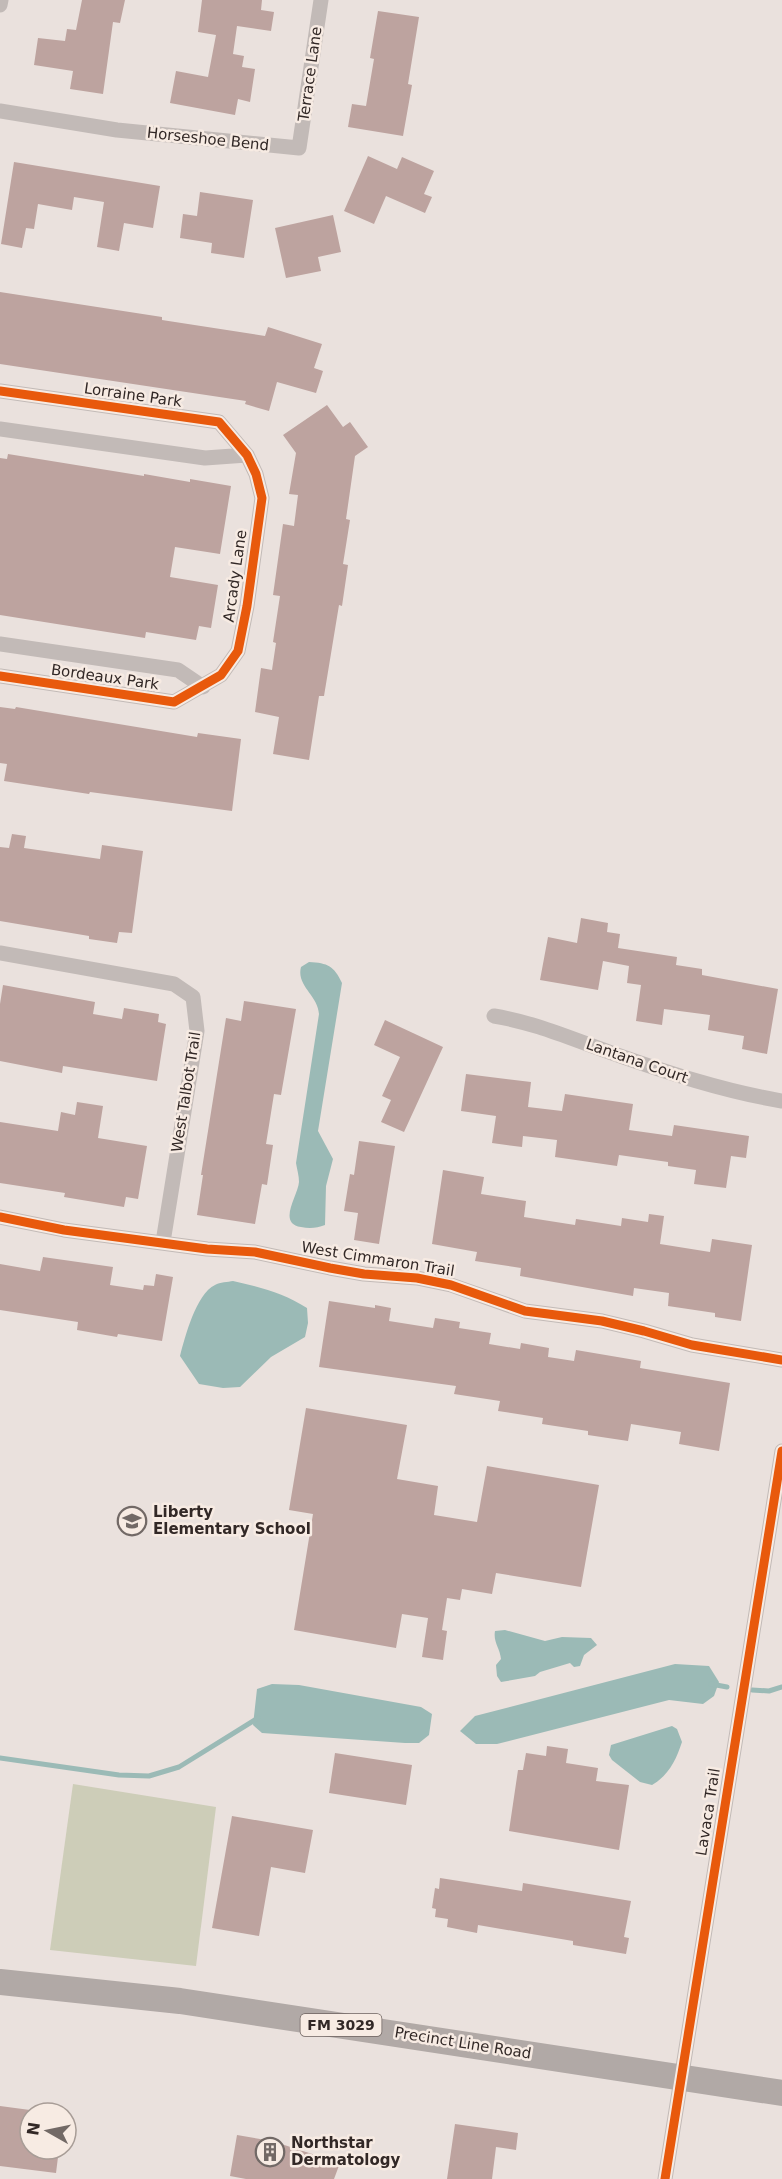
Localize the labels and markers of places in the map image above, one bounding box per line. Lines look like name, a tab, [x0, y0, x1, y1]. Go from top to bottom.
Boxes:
place label: Liberty Elementary School	[153, 1503, 311, 1538]
school or university icon: Liberty Elementary School	[116, 1505, 148, 1537]
place label: Northstar Dermatology	[291, 2134, 400, 2169]
building icon: Northstar Dermatology	[254, 2136, 286, 2168]

